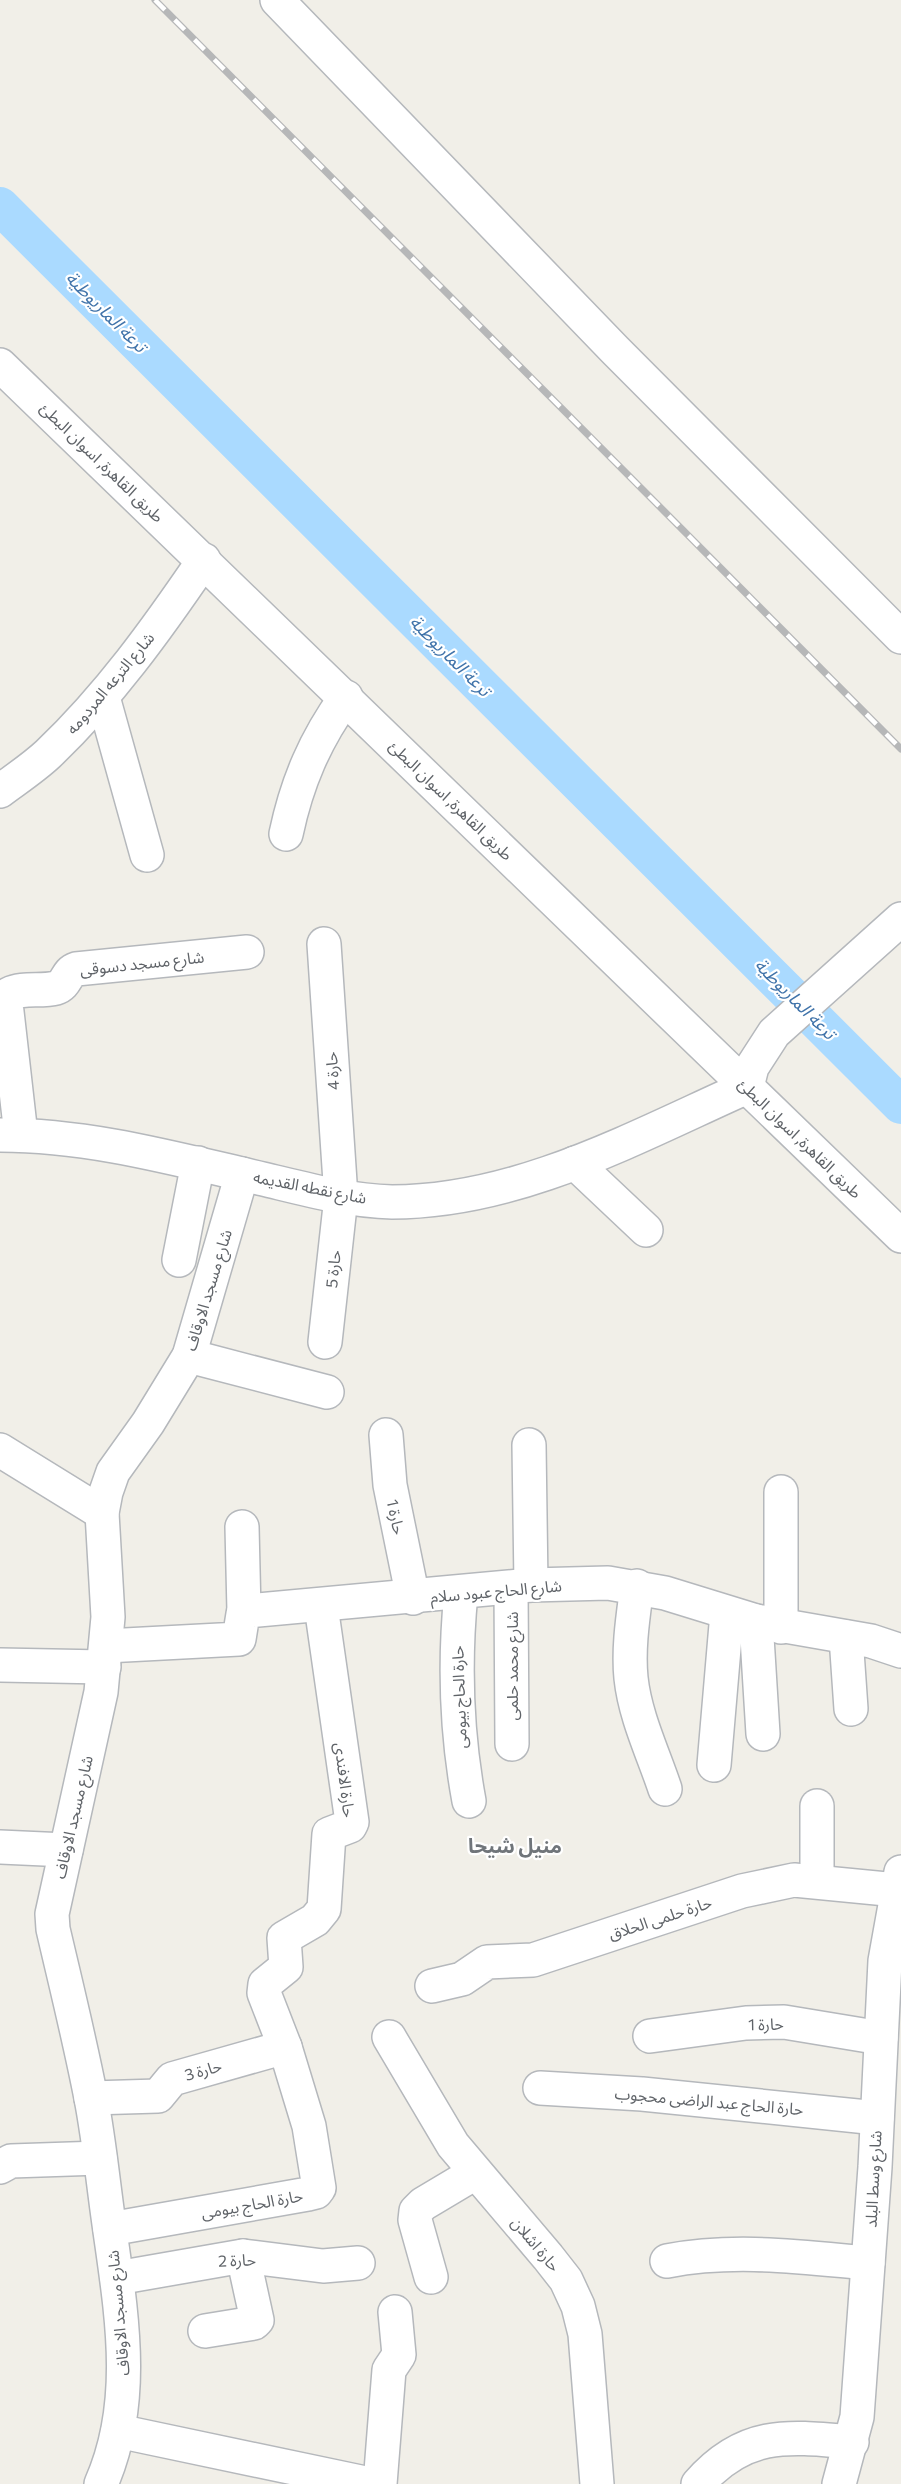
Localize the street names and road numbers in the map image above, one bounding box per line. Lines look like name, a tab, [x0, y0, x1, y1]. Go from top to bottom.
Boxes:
street label: طريق القاهرة, اسوان البطئ	[35, 398, 168, 527]
street label: شارع الترعه المردومه	[62, 628, 161, 740]
street label: طريق القاهرة, اسوان البطئ	[384, 736, 517, 865]
street label: شارع مسجد دسوقى	[79, 947, 205, 982]
street label: حارة 4	[321, 1051, 343, 1091]
street label: طريق القاهرة, اسوان البطئ	[733, 1074, 866, 1203]
street label: شارع نقطه القديمه	[251, 1166, 368, 1211]
street label: شارع مسجد الاوقاف	[180, 1227, 239, 1354]
street label: حارة 5	[321, 1249, 345, 1289]
street label: حارة 1	[383, 1497, 409, 1537]
street label: شارع الحاج عبود سلام	[429, 1575, 563, 1610]
street label: شارع محمد حلمى	[502, 1612, 525, 1720]
street label: حارة الحاج بيومى	[447, 1645, 474, 1749]
street label: حارة الافندى	[330, 1741, 360, 1819]
street label: شارع مسجد الاوقاف	[49, 1753, 100, 1881]
street label: حارة حلمى الحلاق	[606, 1892, 714, 1944]
street label: حارة 1	[748, 2014, 784, 2034]
street label: حارة 3	[182, 2055, 224, 2085]
street label: حارة الحاج عبد الراضى محجوب	[614, 2083, 804, 2122]
street label: شارع وسط البلد	[860, 2130, 889, 2228]
street label: حارة الحاج بيومى	[200, 2185, 305, 2226]
street label: حارة اشلان	[507, 2212, 565, 2276]
street label: شارع مسجد الاوقاف	[103, 2249, 136, 2377]
street label: حارة 2	[218, 2249, 256, 2271]

